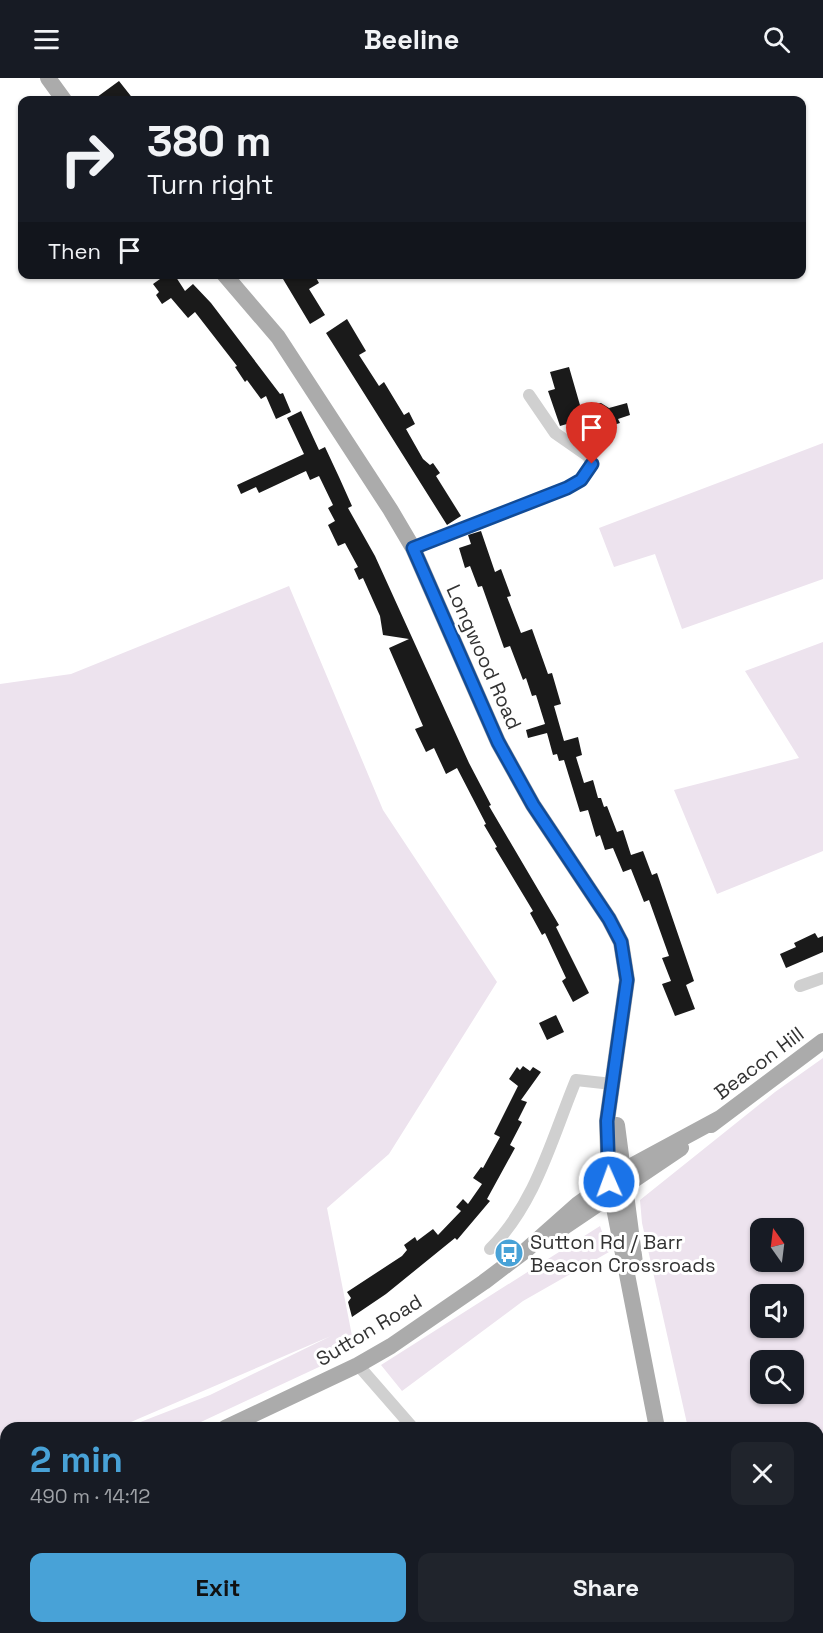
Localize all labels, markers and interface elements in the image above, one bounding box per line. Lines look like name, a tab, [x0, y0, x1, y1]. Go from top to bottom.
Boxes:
text: Beeline	[364, 22, 459, 57]
icon: menu	[30, 23, 63, 56]
icon: search	[760, 23, 793, 56]
text: 380 m	[147, 115, 272, 168]
icon: right	[48, 120, 126, 198]
text: Turn right	[147, 167, 274, 202]
icon: arrive	[113, 234, 146, 267]
text: Then	[48, 237, 101, 265]
pin	[566, 402, 617, 464]
icon: arrive	[575, 411, 608, 444]
street label: Longwood Road	[440, 580, 528, 734]
street label: Beacon Hill	[709, 1021, 809, 1105]
position arrow	[577, 1150, 641, 1214]
north arrow	[750, 1218, 804, 1272]
map controls	[750, 1218, 804, 1404]
place label: Sutton Rd / Barr Beacon Crossroads	[530, 1229, 716, 1278]
bus stop icon: Sutton Rd / Barr Beacon Crossroads	[493, 1237, 525, 1269]
button: sound	[750, 1284, 804, 1338]
street label: Sutton Road	[311, 1288, 427, 1372]
button: search	[750, 1350, 804, 1404]
text: 2 min	[30, 1437, 123, 1483]
button: close	[731, 1442, 794, 1505]
text: 490 m · 14:12	[30, 1483, 150, 1509]
button: Exit	[30, 1553, 406, 1622]
button: Share	[418, 1553, 794, 1622]

